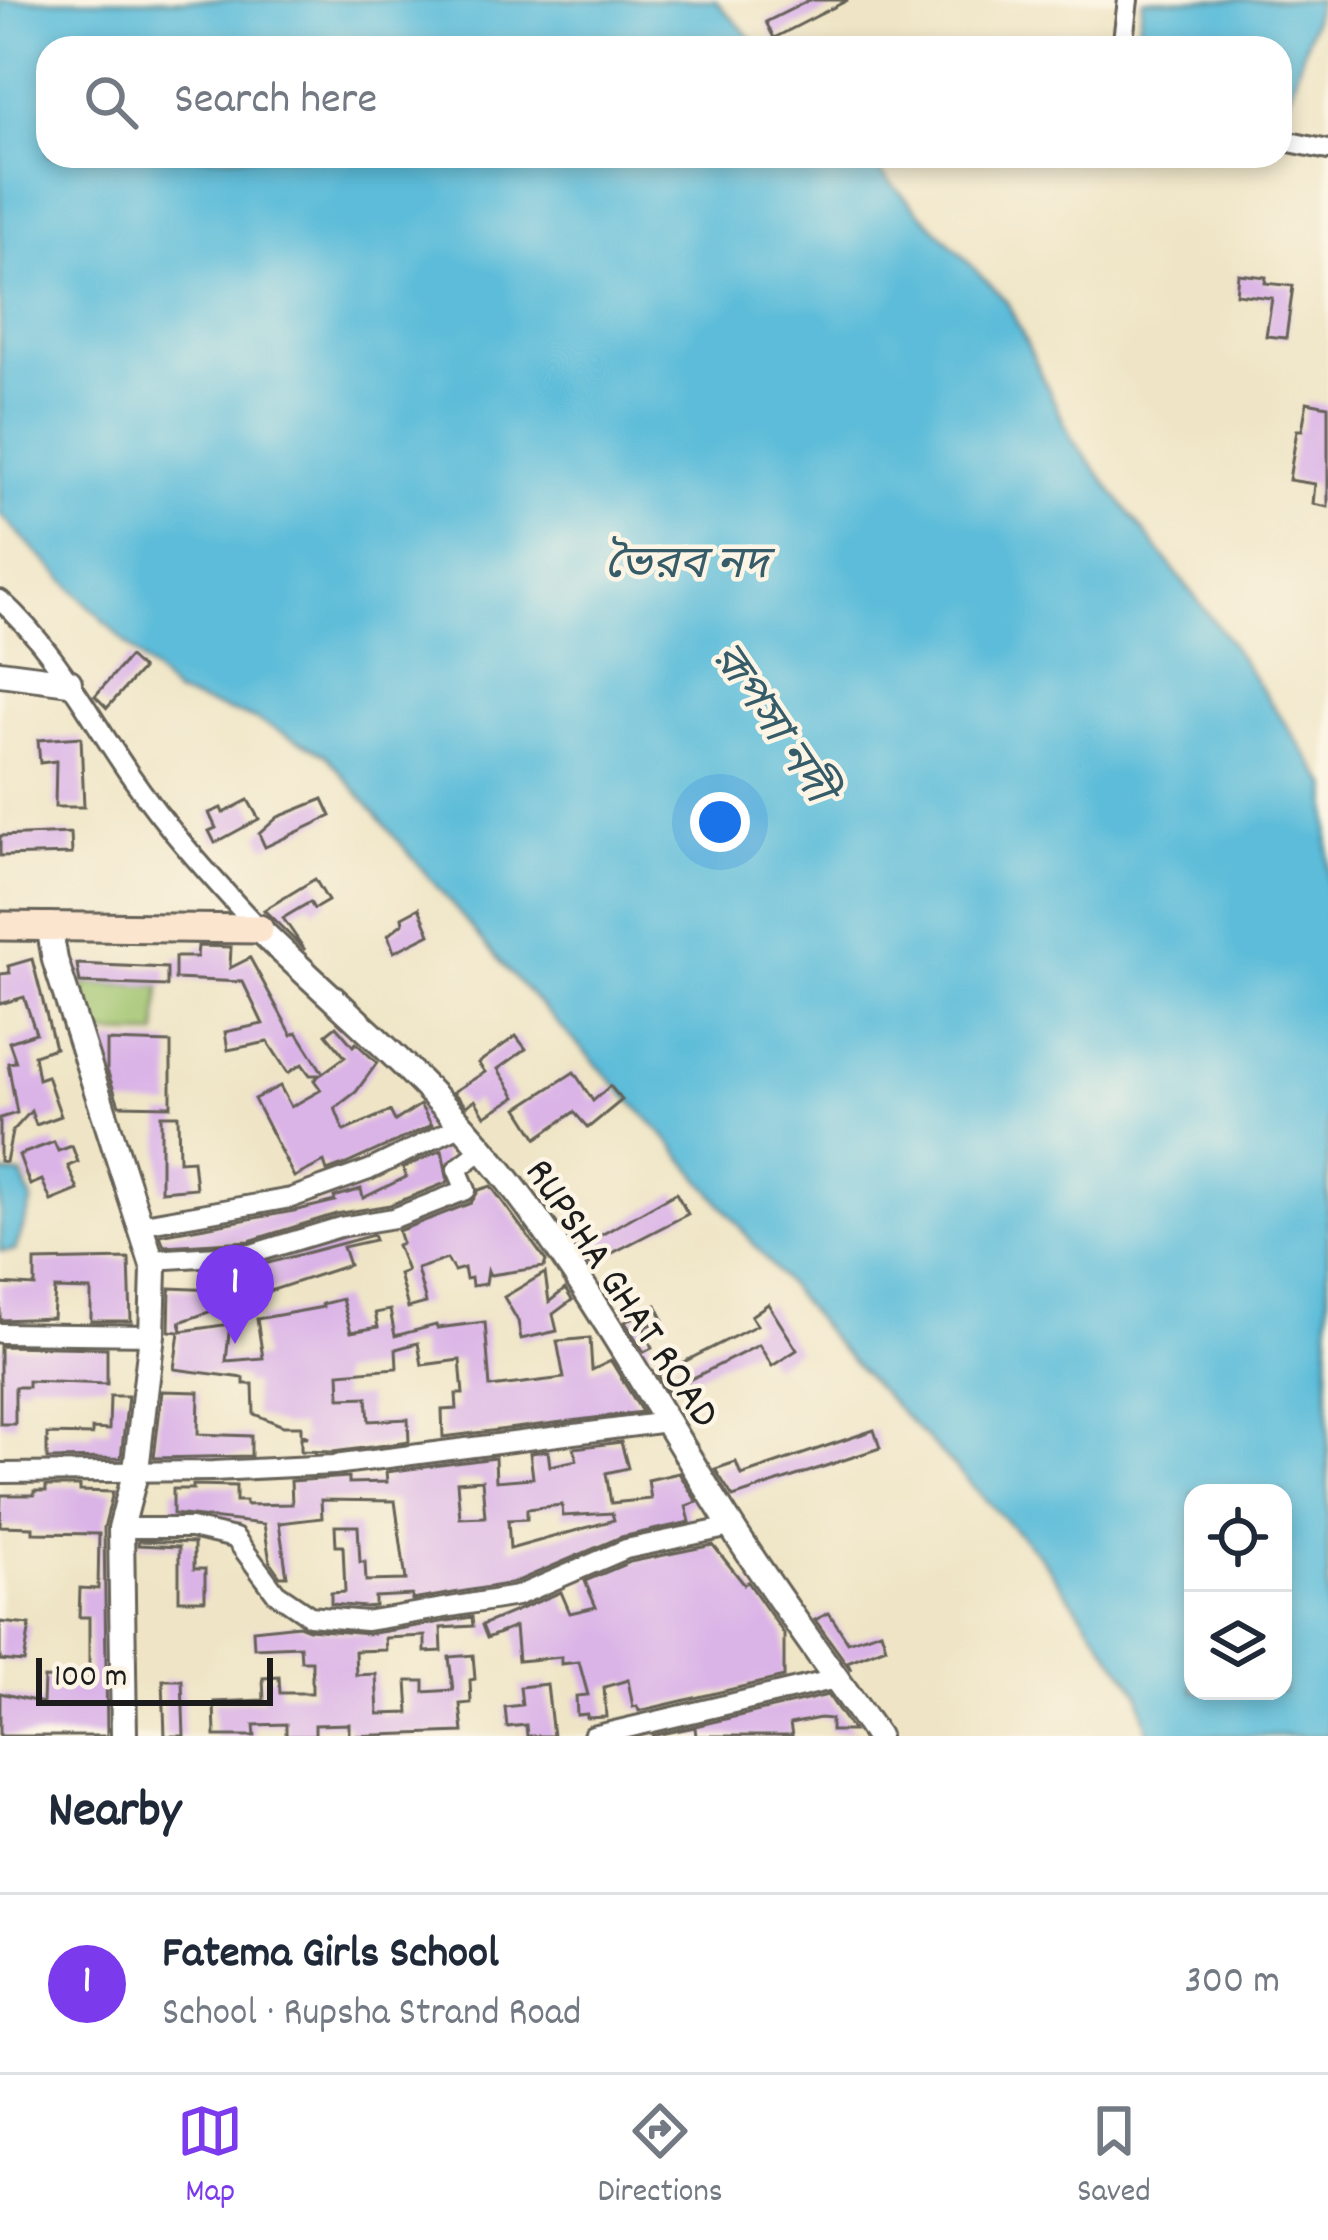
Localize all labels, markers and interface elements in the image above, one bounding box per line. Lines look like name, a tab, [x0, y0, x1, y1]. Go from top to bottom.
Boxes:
search box	[36, 36, 1292, 168]
icon: search	[78, 69, 144, 135]
text: Search here	[174, 70, 377, 134]
water label: ভৈরব নদ	[604, 535, 776, 600]
water label: রূপসা নদী	[692, 632, 851, 824]
your location	[690, 792, 750, 852]
street label: RUPSHA GHAT ROAD	[507, 1148, 732, 1442]
pin: 1	[196, 1245, 274, 1344]
map controls	[1184, 1484, 1292, 1700]
button: locate	[1184, 1484, 1292, 1592]
button: layers	[1184, 1592, 1292, 1700]
scale bar	[36, 1652, 273, 1705]
text: 100 m	[54, 1655, 127, 1702]
text: Nearby	[48, 1778, 181, 1850]
text: Fatema Girls School	[162, 1924, 499, 1988]
text: 1	[83, 1956, 91, 2011]
text: 300 m	[1184, 1956, 1280, 2011]
text: School · Rupsha Strand Road	[162, 1988, 581, 2043]
tab: Map	[177, 2098, 243, 2217]
tab: Directions	[598, 2098, 723, 2217]
tab: Saved	[1077, 2098, 1151, 2217]

